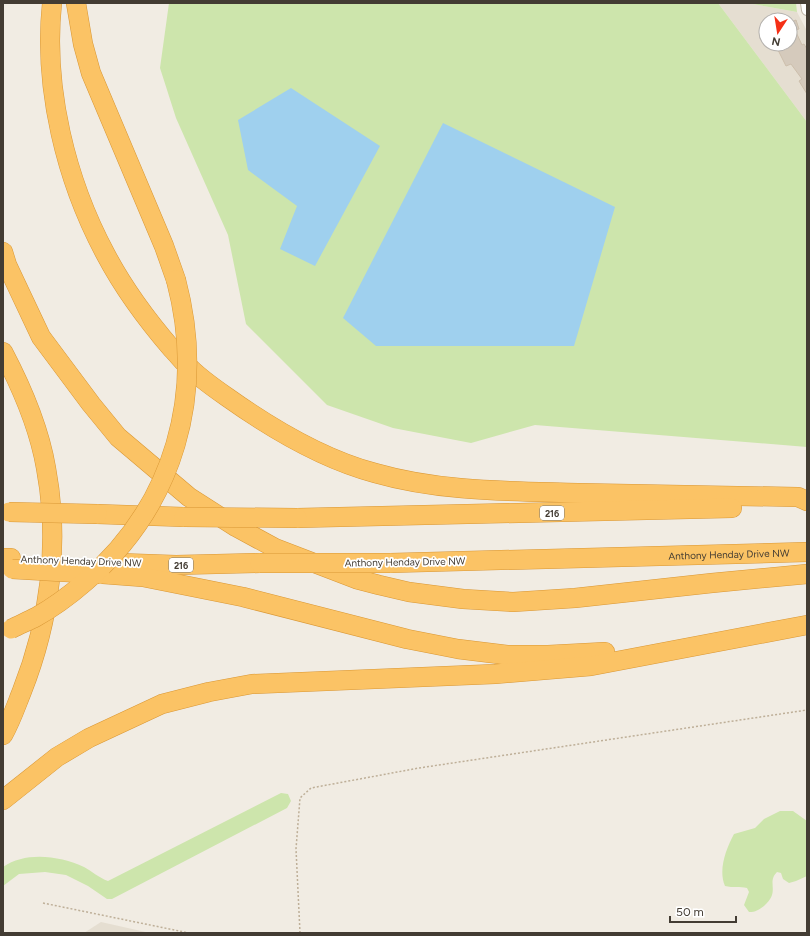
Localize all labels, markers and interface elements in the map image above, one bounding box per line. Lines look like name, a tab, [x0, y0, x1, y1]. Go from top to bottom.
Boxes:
north arrow	[758, 12, 798, 52]
text: N	[771, 34, 782, 49]
road number: 216	[540, 506, 564, 520]
street label: Anthony Henday Drive NW	[668, 546, 790, 562]
street label: Anthony Henday Drive NW	[20, 552, 142, 570]
street label: Anthony Henday Drive NW	[344, 554, 466, 570]
road number: 216	[169, 558, 193, 572]
scale bar	[670, 898, 736, 924]
text: 50 m	[676, 905, 704, 919]

